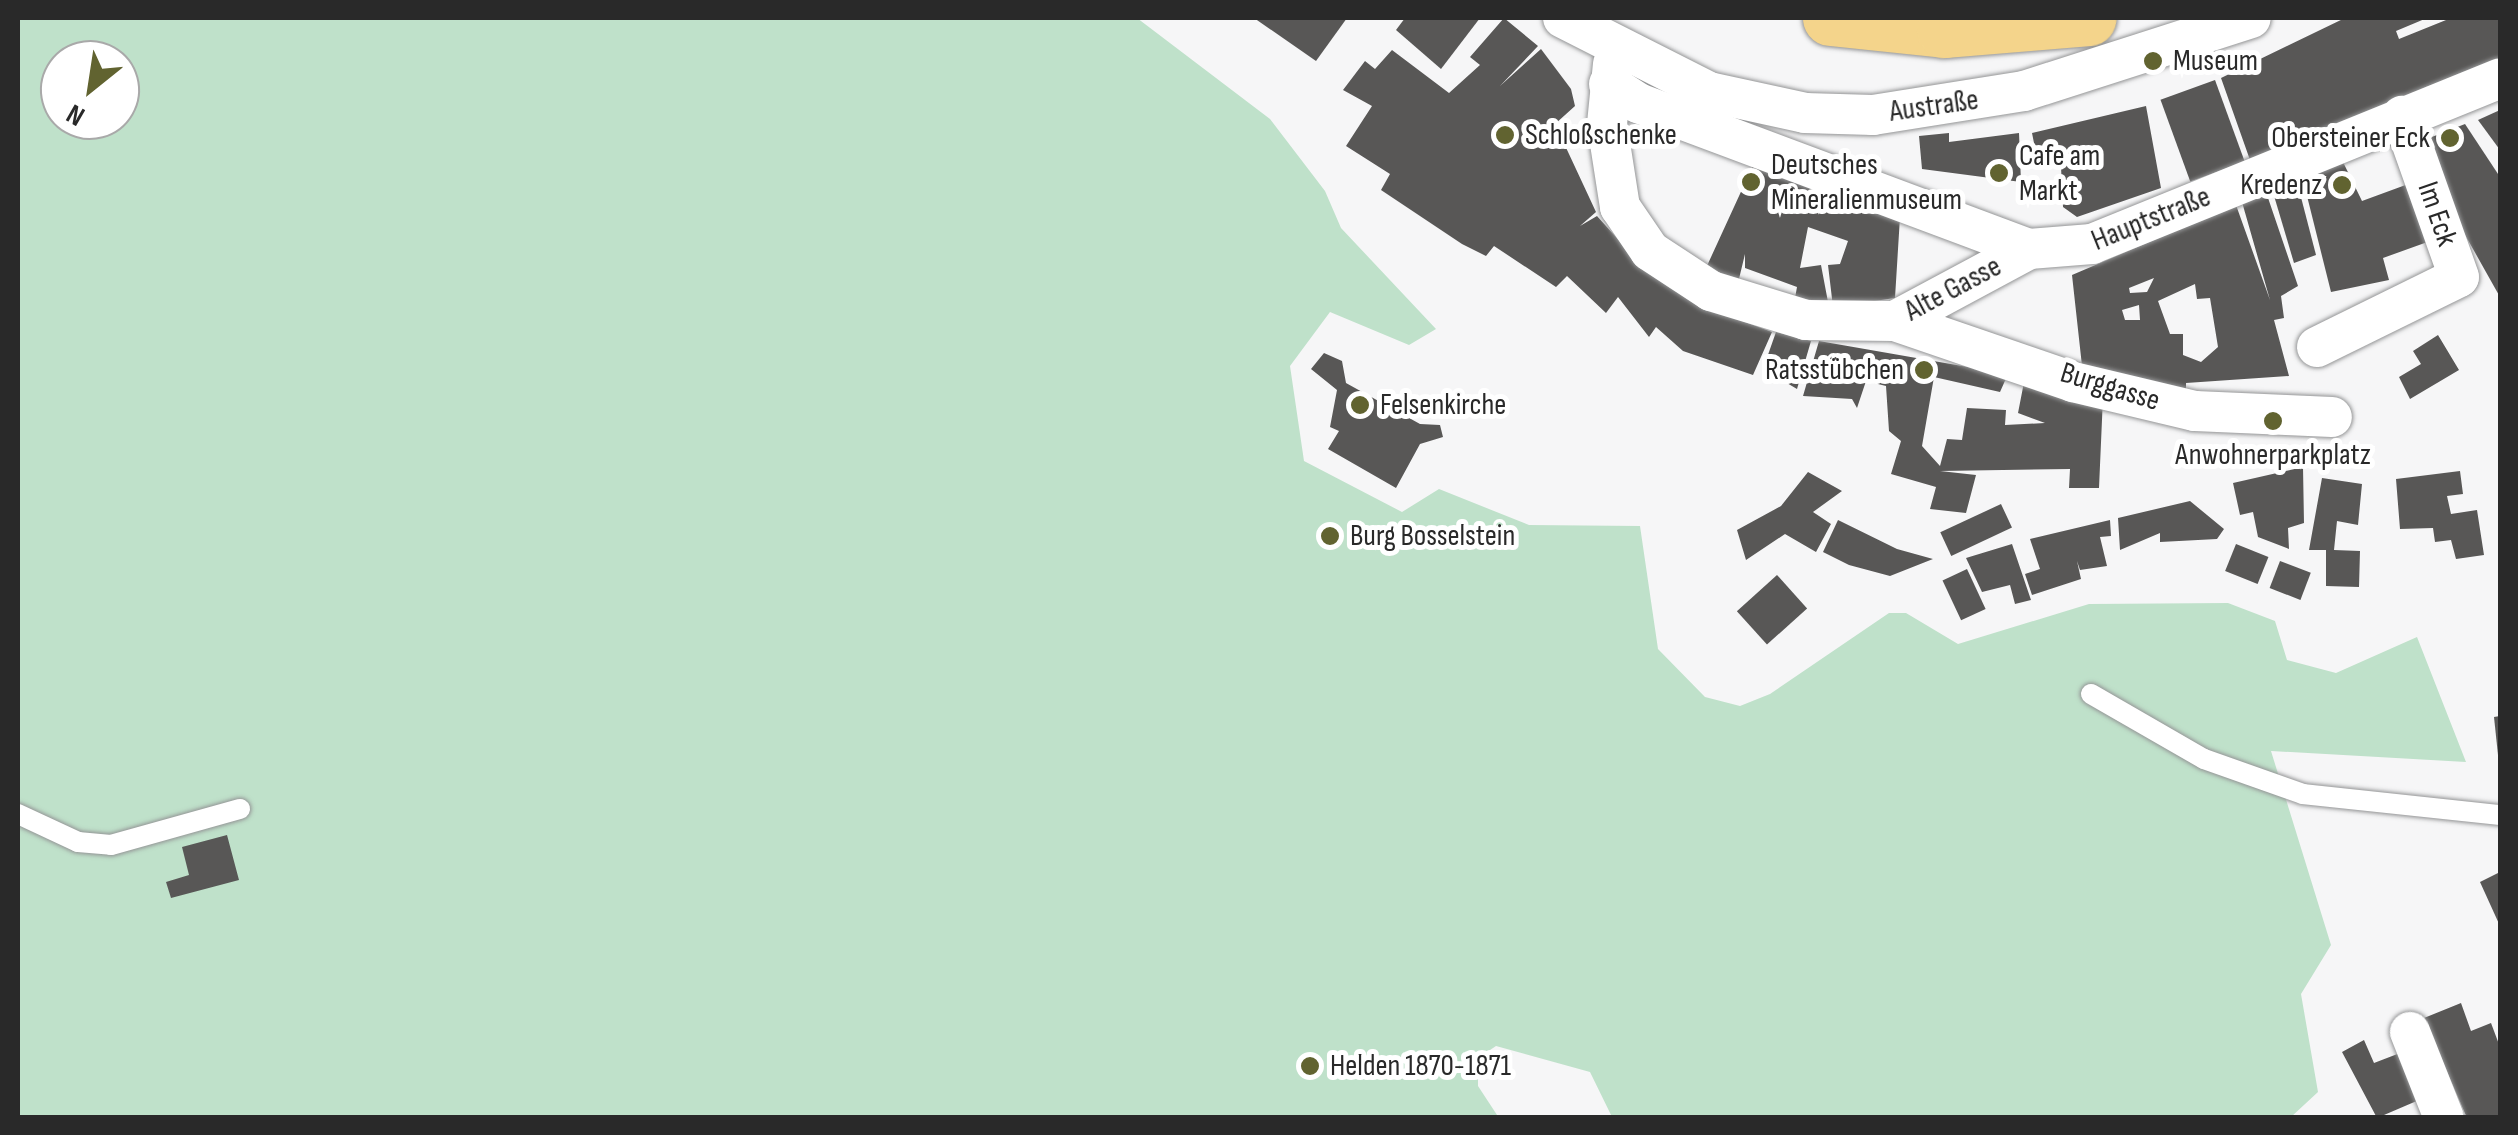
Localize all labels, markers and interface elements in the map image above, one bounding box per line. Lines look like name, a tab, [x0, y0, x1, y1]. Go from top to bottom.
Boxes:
north arrow	[40, 40, 140, 140]
place label: Museum	[2173, 43, 2258, 79]
marker: Museum	[2142, 50, 2164, 72]
street label: Austraße	[1887, 82, 1981, 130]
text: N	[61, 97, 90, 133]
place label: Schloßschenke	[1525, 117, 1677, 153]
place label: Obersteiner Eck	[2271, 120, 2430, 156]
marker: Schloßschenke	[1494, 124, 1516, 146]
marker: Obersteiner Eck	[2439, 127, 2461, 149]
place label: Cafe am Markt	[2019, 138, 2100, 208]
place label: Deutsches Mineralienmuseum	[1771, 147, 1962, 218]
marker: Cafe am Markt	[1988, 162, 2010, 184]
place label: Kredenz	[2240, 167, 2322, 203]
marker: Deutsches Mineralienmuseum	[1740, 171, 1762, 193]
marker: Kredenz	[2331, 174, 2353, 196]
street label: Im Eck	[2409, 177, 2465, 251]
street label: Hauptstraße	[2086, 179, 2216, 259]
street label: Alte Gasse	[1899, 249, 2007, 329]
place label: Ratsstübchen	[1765, 352, 1904, 388]
street label: Burggasse	[2056, 355, 2164, 419]
marker: Ratsstübchen	[1913, 359, 1935, 381]
place label: Felsenkirche	[1380, 387, 1506, 423]
marker: Felsenkirche	[1349, 394, 1371, 416]
marker: Anwohnerparkplatz	[2262, 410, 2284, 432]
place label: Anwohnerparkplatz	[2175, 437, 2371, 473]
place label: Burg Bosselstein	[1350, 518, 1515, 554]
marker: Burg Bosselstein	[1319, 525, 1341, 547]
place label: Helden 1870-1871	[1330, 1048, 1511, 1084]
marker: Helden 1870-1871	[1299, 1055, 1321, 1077]

